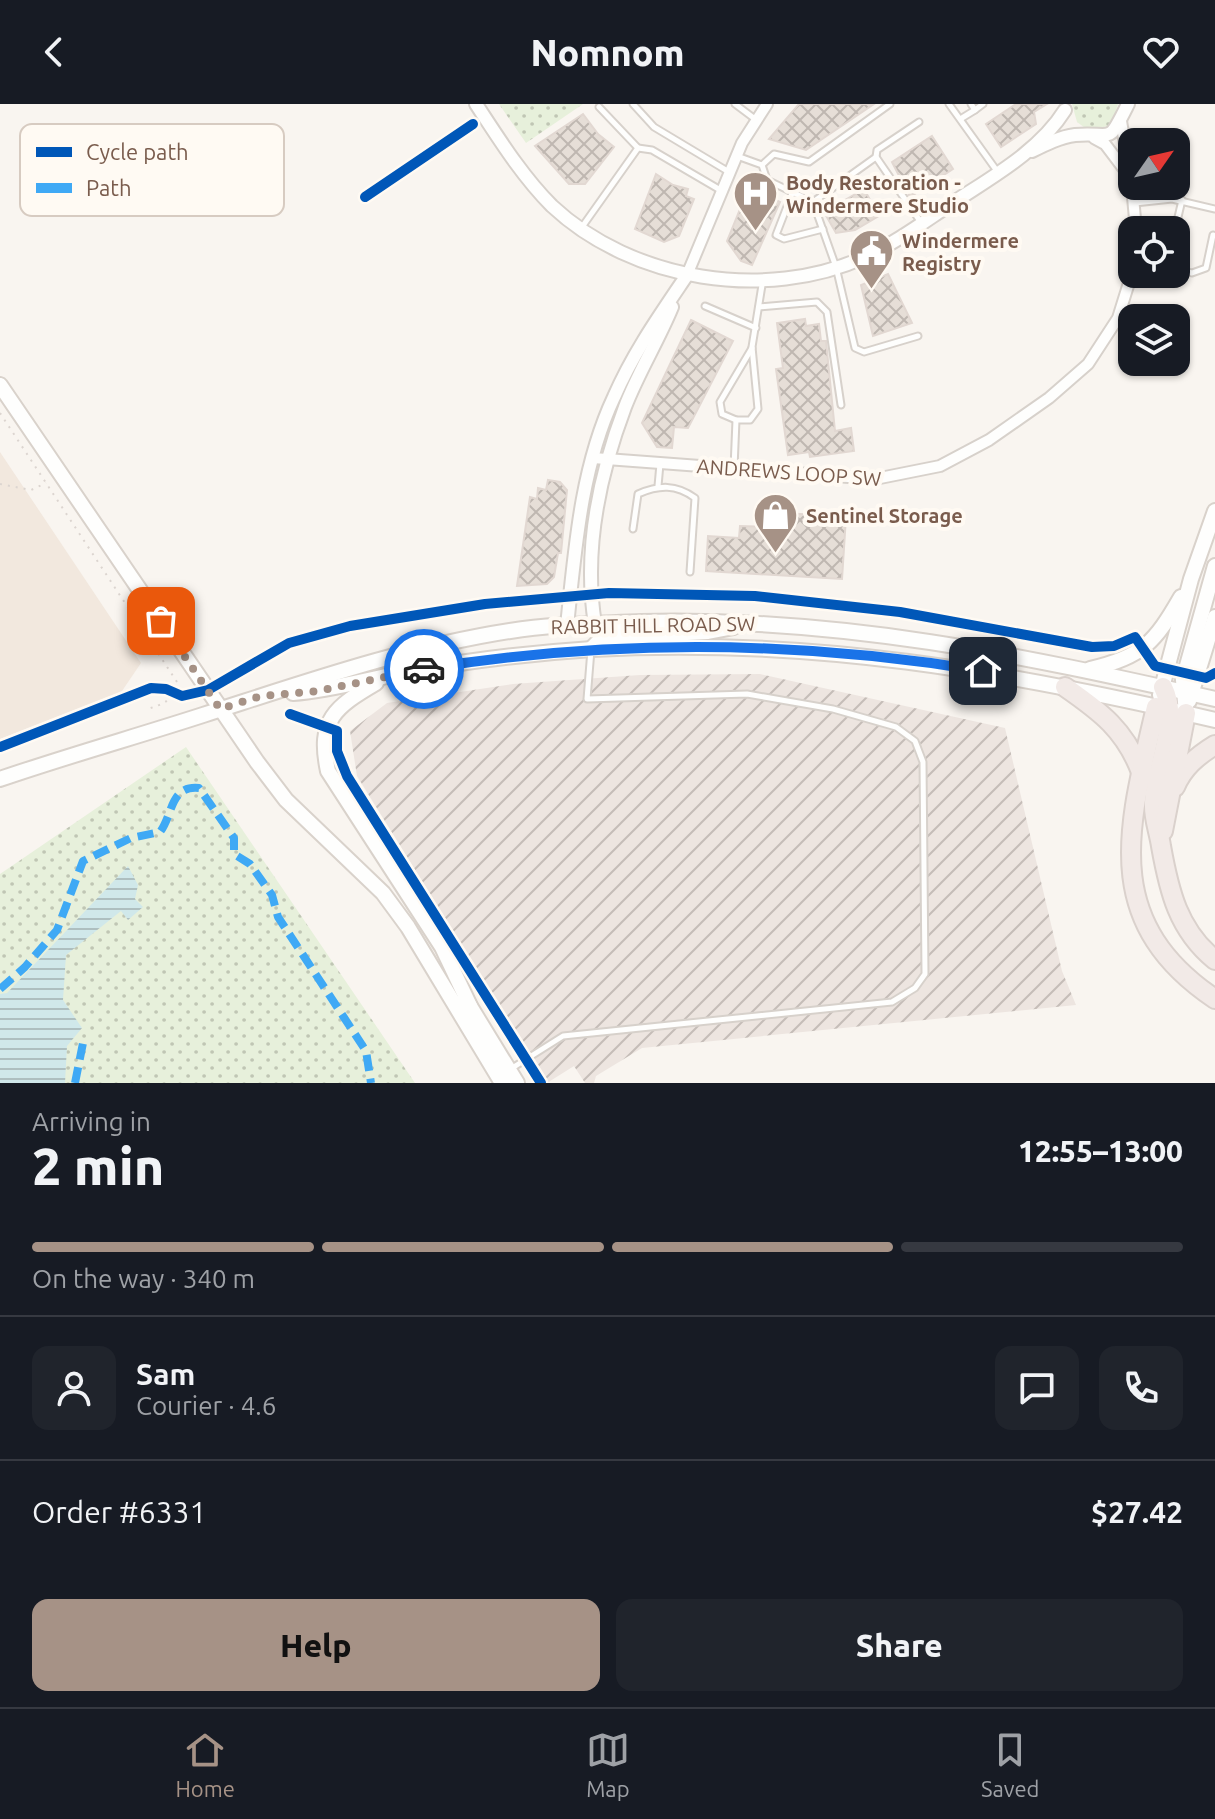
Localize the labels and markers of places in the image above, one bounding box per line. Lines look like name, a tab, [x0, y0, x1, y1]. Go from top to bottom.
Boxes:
hospital icon: Body Restoration - Windermere Studio	[731, 170, 779, 233]
place label: Body Restoration - Windermere Studio	[786, 171, 969, 217]
public building icon: Windermere Registry	[847, 227, 895, 290]
place label: Windermere Registry	[902, 229, 1019, 275]
shop icon: Sentinel Storage	[751, 491, 799, 554]
place label: Sentinel Storage	[806, 504, 963, 527]
pin	[127, 587, 195, 655]
pin	[949, 637, 1017, 705]

